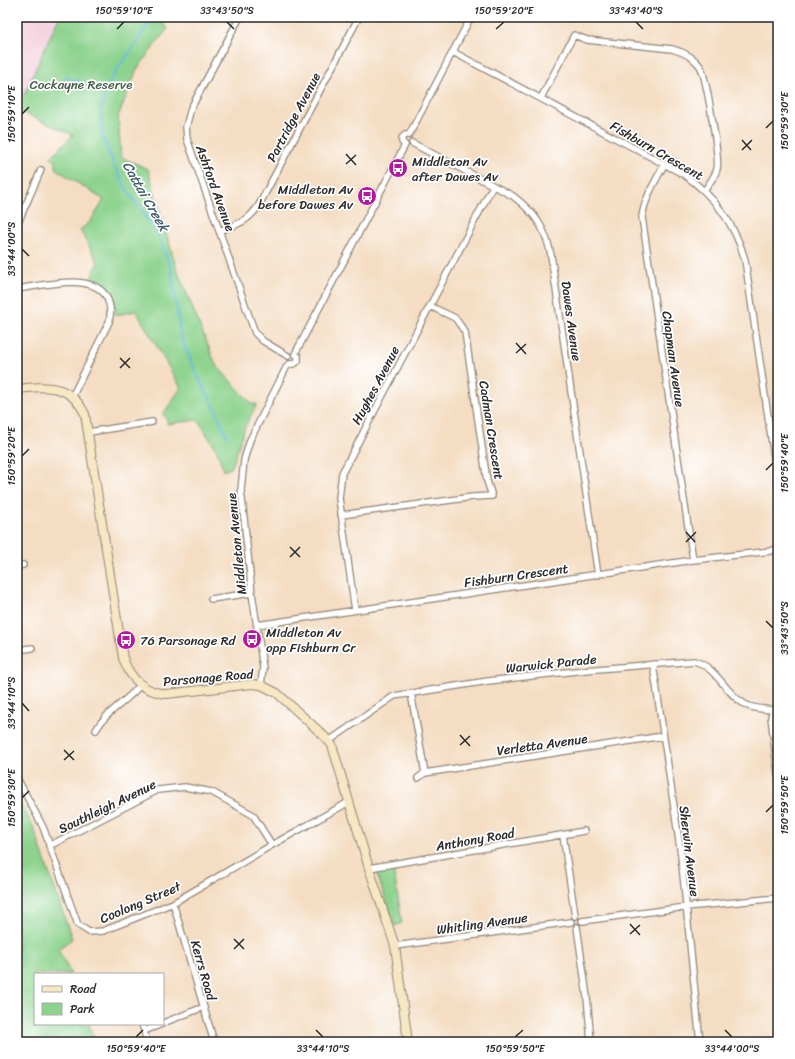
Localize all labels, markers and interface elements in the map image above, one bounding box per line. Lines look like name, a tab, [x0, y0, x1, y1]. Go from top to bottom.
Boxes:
text: 150°59'10"E	[95, 2, 154, 20]
text: 33°43'50"S	[200, 2, 255, 20]
text: 150°59'20"E	[475, 2, 535, 20]
text: 33°43'40"S	[609, 2, 664, 20]
street label: Partridge Avenue	[260, 68, 327, 166]
park label: Cockayne Reserve	[30, 73, 132, 96]
text: 150°59'10"E	[3, 84, 21, 143]
text: 150°59'30"E	[776, 90, 794, 150]
street label: Fishburn Crescent	[606, 114, 708, 187]
street label: Ashford Avenue	[189, 141, 242, 235]
place label: Middleton Av after Dawes Av	[412, 150, 499, 188]
water label: Cattai Creek	[115, 156, 177, 238]
bus stop icon: Middleton Av after Dawes Av	[387, 157, 409, 179]
place label: Middleton Av before Dawes Av	[258, 178, 354, 216]
bus stop icon: Middleton Av before Dawes Av	[356, 185, 378, 207]
text: 33°44'00"S	[3, 221, 21, 276]
street label: Dawes Avenue	[554, 279, 589, 363]
street label: Chapman Avenue	[655, 310, 692, 409]
street label: Hughes Avenue	[345, 341, 406, 429]
street label: Cadman Crescent	[472, 379, 511, 482]
text: 150°59'20"E	[3, 425, 21, 485]
text: 150°59'40"E	[776, 432, 794, 493]
street label: Middleton Avenue	[220, 492, 253, 596]
street label: Fishburn Crescent	[463, 557, 570, 594]
text: 33°43'50"S	[776, 600, 794, 655]
place label: Middleton Av opp Fishburn Cr	[266, 621, 356, 659]
bus stop icon: Middleton Av opp Fishburn Cr	[241, 628, 263, 650]
bus stop icon: 76 Parsonage Rd	[115, 629, 137, 651]
place label: 76 Parsonage Rd	[140, 629, 237, 652]
street label: Warwick Parade	[505, 647, 598, 680]
street label: Parsonage Road	[162, 662, 255, 693]
text: 33°44'10"S	[3, 676, 21, 729]
street label: Verletta Avenue	[495, 727, 589, 762]
text: 150°59'30"E	[3, 767, 21, 827]
street label: Southleigh Avenue	[54, 773, 160, 840]
text: 150°59'50"E	[776, 774, 794, 835]
street label: Sherwin Avenue	[673, 804, 707, 898]
street label: Anthony Road	[433, 821, 517, 858]
street label: Coolong Street	[96, 875, 185, 930]
street label: Whitling Avenue	[435, 906, 529, 941]
street label: Kerrs Road	[184, 937, 223, 1004]
legend	[34, 973, 164, 1025]
text: Road	[70, 978, 97, 1000]
text: Park	[70, 998, 95, 1020]
text: 150°59'40"E	[106, 1040, 167, 1058]
text: 33°44'10"S	[297, 1040, 350, 1058]
text: 150°59'50"E	[485, 1040, 546, 1058]
text: 33°44'00"S	[705, 1040, 760, 1058]

